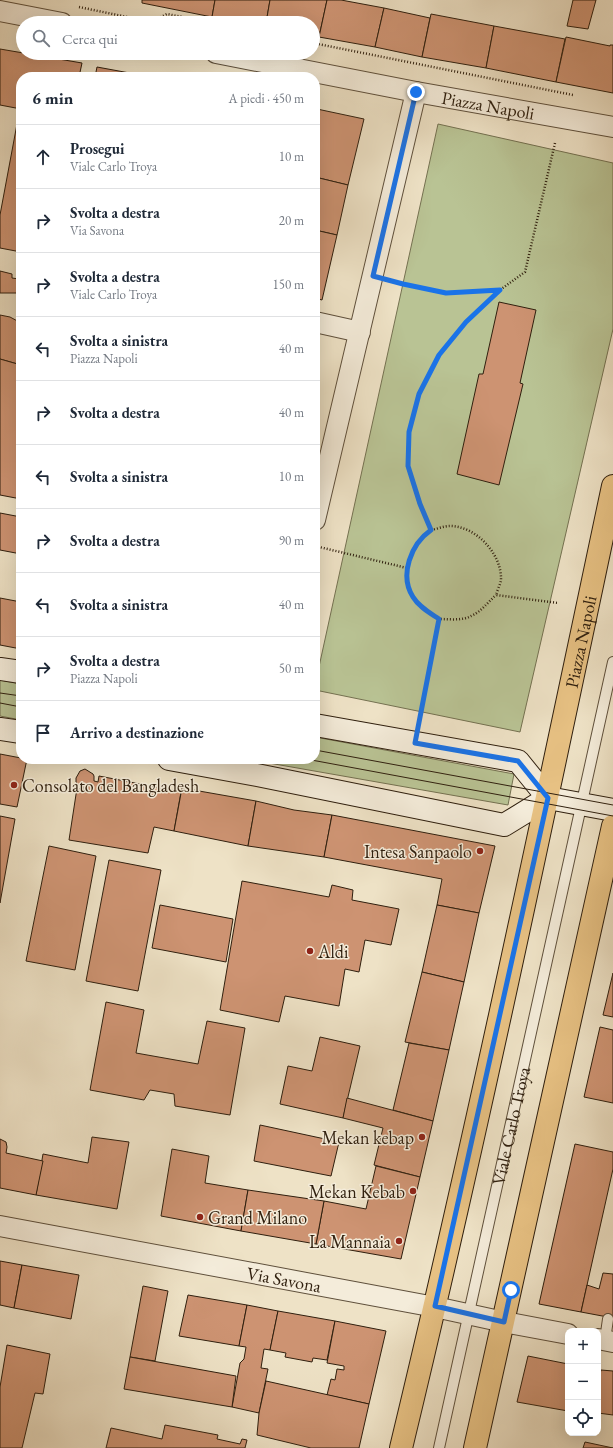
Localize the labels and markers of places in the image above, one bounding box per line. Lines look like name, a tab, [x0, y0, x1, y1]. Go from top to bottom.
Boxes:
place label: Consolato del Bangladesh	[22, 774, 199, 797]
marker: Consolato del Bangladesh	[9, 780, 19, 790]
place label: Intesa Sanpaolo	[364, 840, 472, 863]
marker: Intesa Sanpaolo	[475, 846, 485, 856]
place label: Aldi	[317, 940, 349, 963]
marker: Aldi	[305, 946, 315, 956]
place label: Mekan kebap	[321, 1126, 414, 1149]
marker: Mekan kebap	[417, 1132, 427, 1142]
place label: Mekan Kebab	[309, 1180, 405, 1203]
marker: Mekan Kebab	[408, 1186, 418, 1196]
place label: Grand Milano	[208, 1206, 307, 1229]
marker: Grand Milano	[195, 1212, 205, 1222]
place label: La Mannaia	[309, 1230, 392, 1253]
marker: La Mannaia	[394, 1236, 404, 1246]

